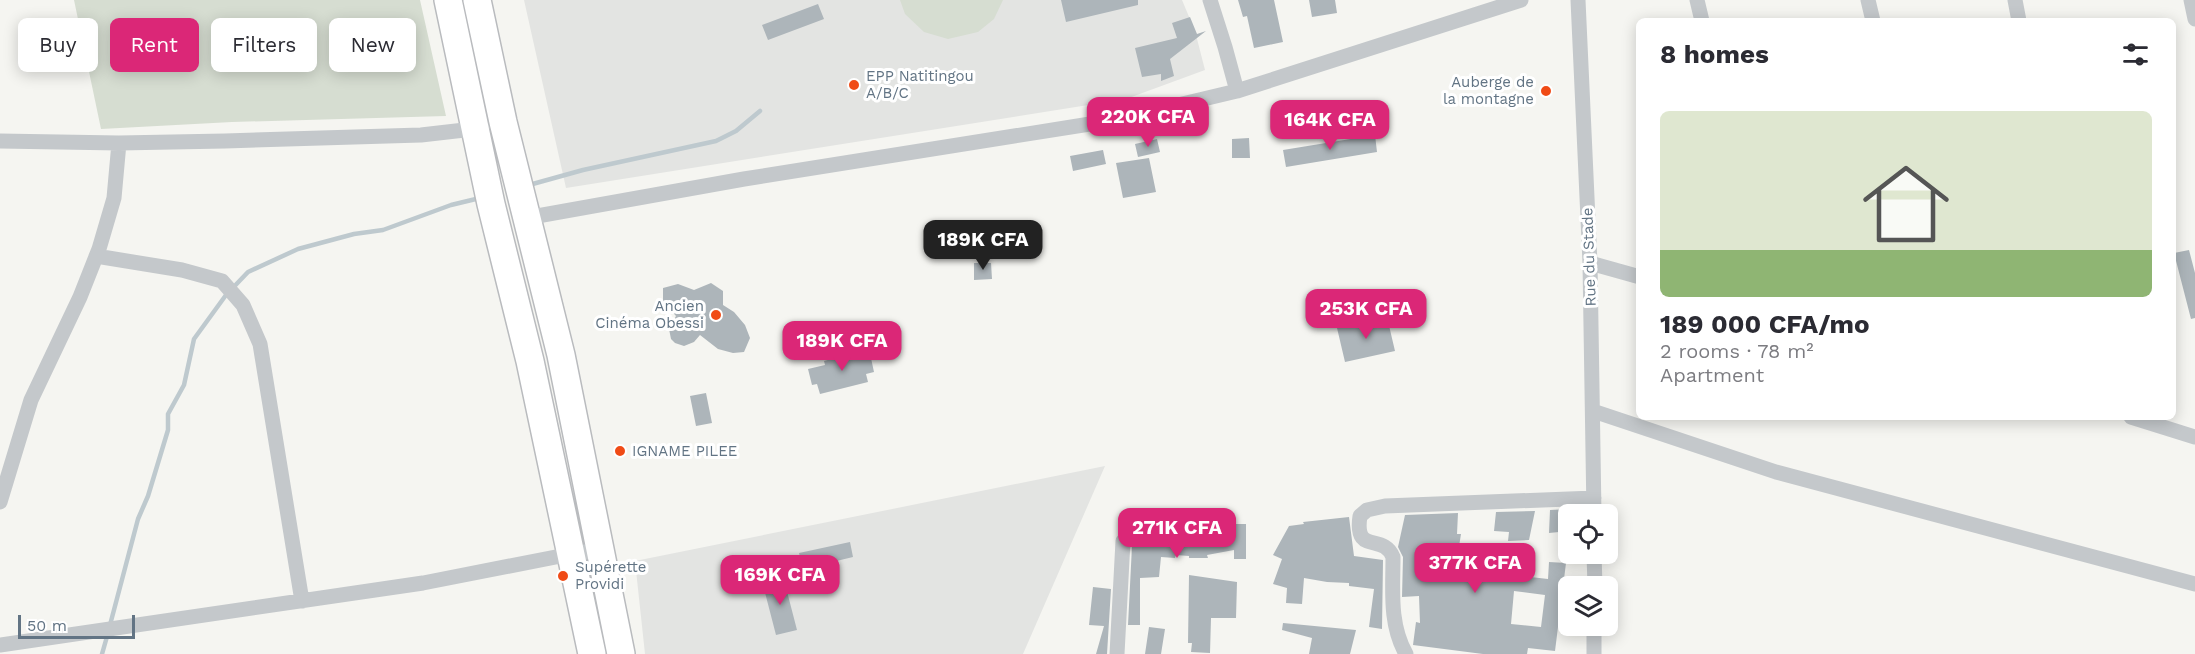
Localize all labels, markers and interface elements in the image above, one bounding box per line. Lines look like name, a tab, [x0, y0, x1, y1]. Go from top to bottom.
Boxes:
chip: Buy	[18, 18, 98, 72]
chip: Rent	[110, 18, 199, 72]
chip: Filters	[211, 18, 317, 72]
chip: New	[329, 18, 416, 72]
icon: filters	[2119, 38, 2152, 71]
text: 8 homes	[1660, 39, 1769, 69]
place label: EPP Natitingou A/B/C	[866, 67, 974, 102]
place label: Auberge de la montagne	[1443, 73, 1534, 108]
marker: EPP Natitingou A/B/C	[847, 78, 861, 92]
marker: Auberge de la montagne	[1539, 84, 1553, 98]
pin: 220K CFA	[1086, 97, 1210, 148]
pin: 164K CFA	[1268, 100, 1392, 151]
text: 220K CFA	[1101, 104, 1195, 128]
text: 164K CFA	[1284, 107, 1376, 131]
icon: home	[1852, 150, 1960, 258]
street label: Rue du Stade	[1578, 207, 1600, 307]
pin: 189K CFA	[921, 220, 1045, 271]
text: 189K CFA	[937, 227, 1029, 251]
pin: 253K CFA	[1304, 289, 1428, 340]
text: 253K CFA	[1319, 296, 1413, 320]
place label: Ancien Cinéma Obessi	[595, 297, 704, 332]
marker: Ancien Cinéma Obessi	[709, 308, 723, 322]
text: 189 000 CFA/mo	[1660, 309, 1870, 339]
pin: 189K CFA	[780, 321, 904, 372]
text: 189K CFA	[796, 328, 888, 352]
text: 2 rooms · 78 m²	[1660, 339, 1814, 363]
text: Apartment	[1660, 363, 1764, 387]
place label: IGNAME PILEE	[632, 442, 737, 460]
marker: IGNAME PILEE	[613, 444, 627, 458]
map controls	[1558, 504, 1618, 636]
button: locate	[1558, 504, 1618, 564]
pin: 271K CFA	[1115, 508, 1239, 559]
text: 271K CFA	[1132, 515, 1222, 539]
pin: 377K CFA	[1413, 543, 1537, 594]
text: 377K CFA	[1428, 550, 1522, 574]
pin: 169K CFA	[718, 555, 842, 606]
place label: Supérette Providi	[575, 558, 646, 593]
text: 169K CFA	[735, 562, 825, 586]
marker: Supérette Providi	[556, 569, 570, 583]
button: layers	[1558, 576, 1618, 636]
scale bar	[18, 612, 135, 640]
text: 50 m	[27, 616, 67, 635]

